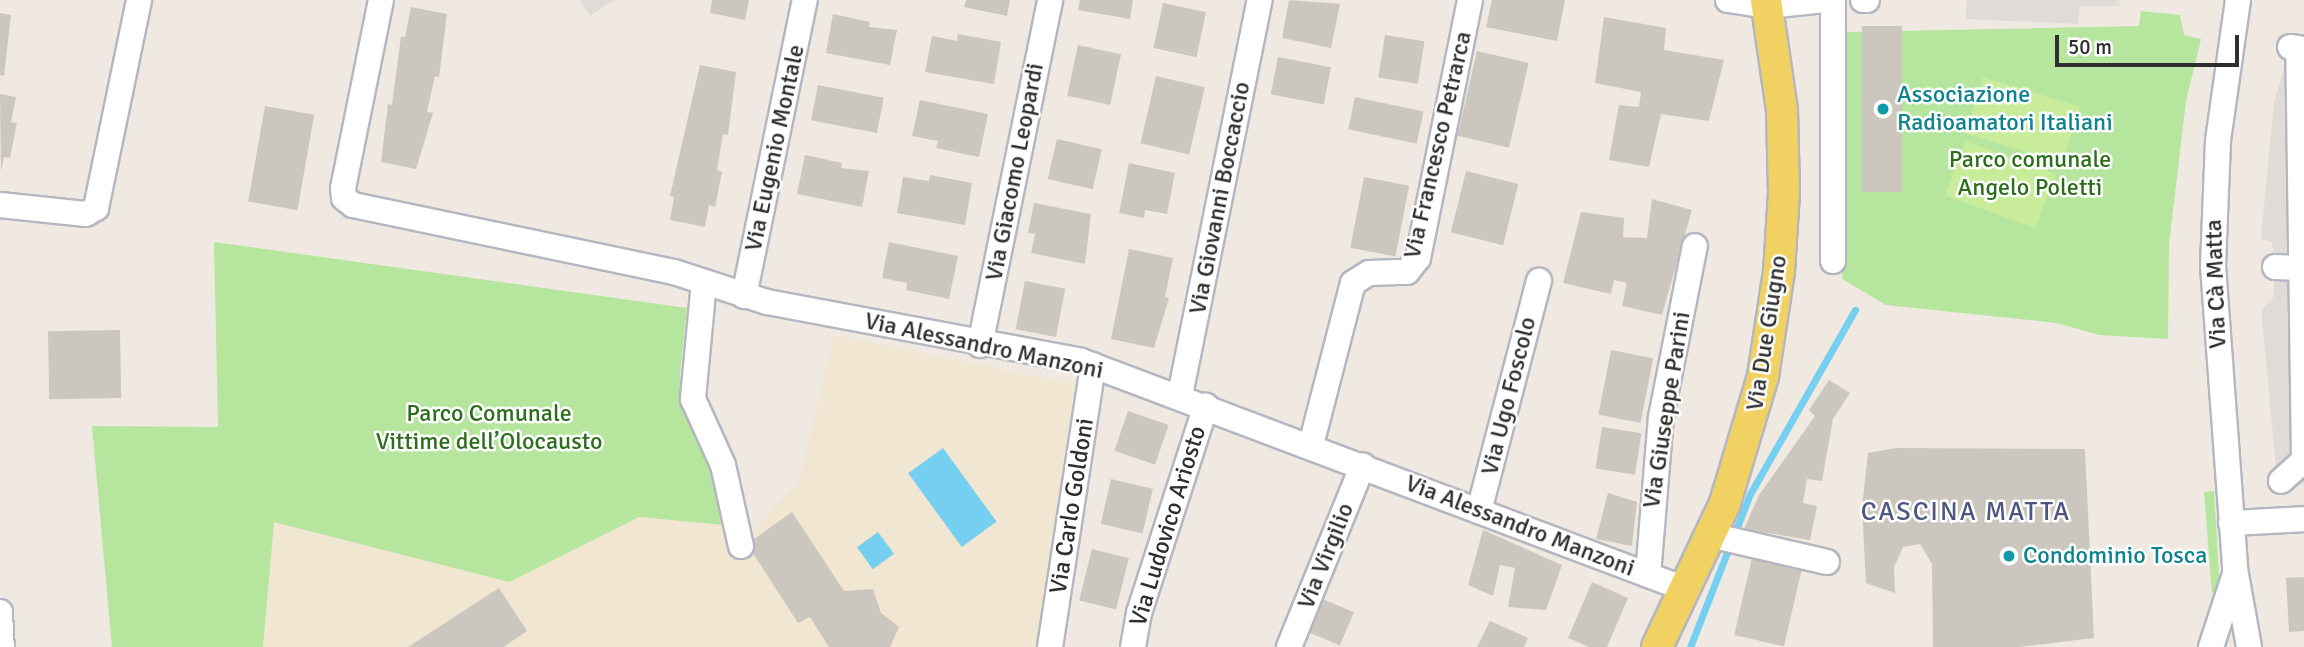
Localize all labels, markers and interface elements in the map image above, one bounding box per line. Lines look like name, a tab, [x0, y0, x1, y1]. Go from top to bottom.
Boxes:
scale bar	[2059, 21, 2243, 65]
street label: Via Francesco Petrarca	[1398, 29, 1478, 261]
text: 50 m	[2068, 34, 2112, 60]
street label: Via Eugenio Montale	[739, 42, 811, 254]
street label: Via Giacomo Leopardi	[980, 61, 1050, 283]
street label: Via Giovanni Boccaccio	[1183, 79, 1257, 317]
place label: Associazione Radioamatori Italiani	[1897, 81, 2113, 137]
marker: Associazione Radioamatori Italiani	[1875, 101, 1891, 117]
park label: Parco comunale Angelo Poletti	[1949, 146, 2111, 202]
street label: Via Cà Matta	[2199, 219, 2233, 349]
street label: Via Due Giugno	[1741, 253, 1793, 413]
street label: Via Alessandro Manzoni	[862, 307, 1106, 385]
street label: Via Giuseppe Parini	[1637, 310, 1697, 510]
street label: Via Ugo Foscolo	[1475, 314, 1543, 478]
park label: Parco Comunale Vittime dell’Olocausto	[376, 400, 602, 456]
street label: Via Carlo Goldoni	[1044, 416, 1100, 596]
street label: Via Ludovico Ariosto	[1124, 422, 1212, 630]
street label: Via Alessandro Manzoni	[1401, 469, 1639, 583]
district label: CASCINA MATTA	[1862, 497, 2070, 529]
street label: Via Virgilio	[1292, 499, 1360, 613]
place label: Condominio Tosca	[2023, 542, 2207, 570]
marker: Condominio Tosca	[2001, 548, 2017, 564]

